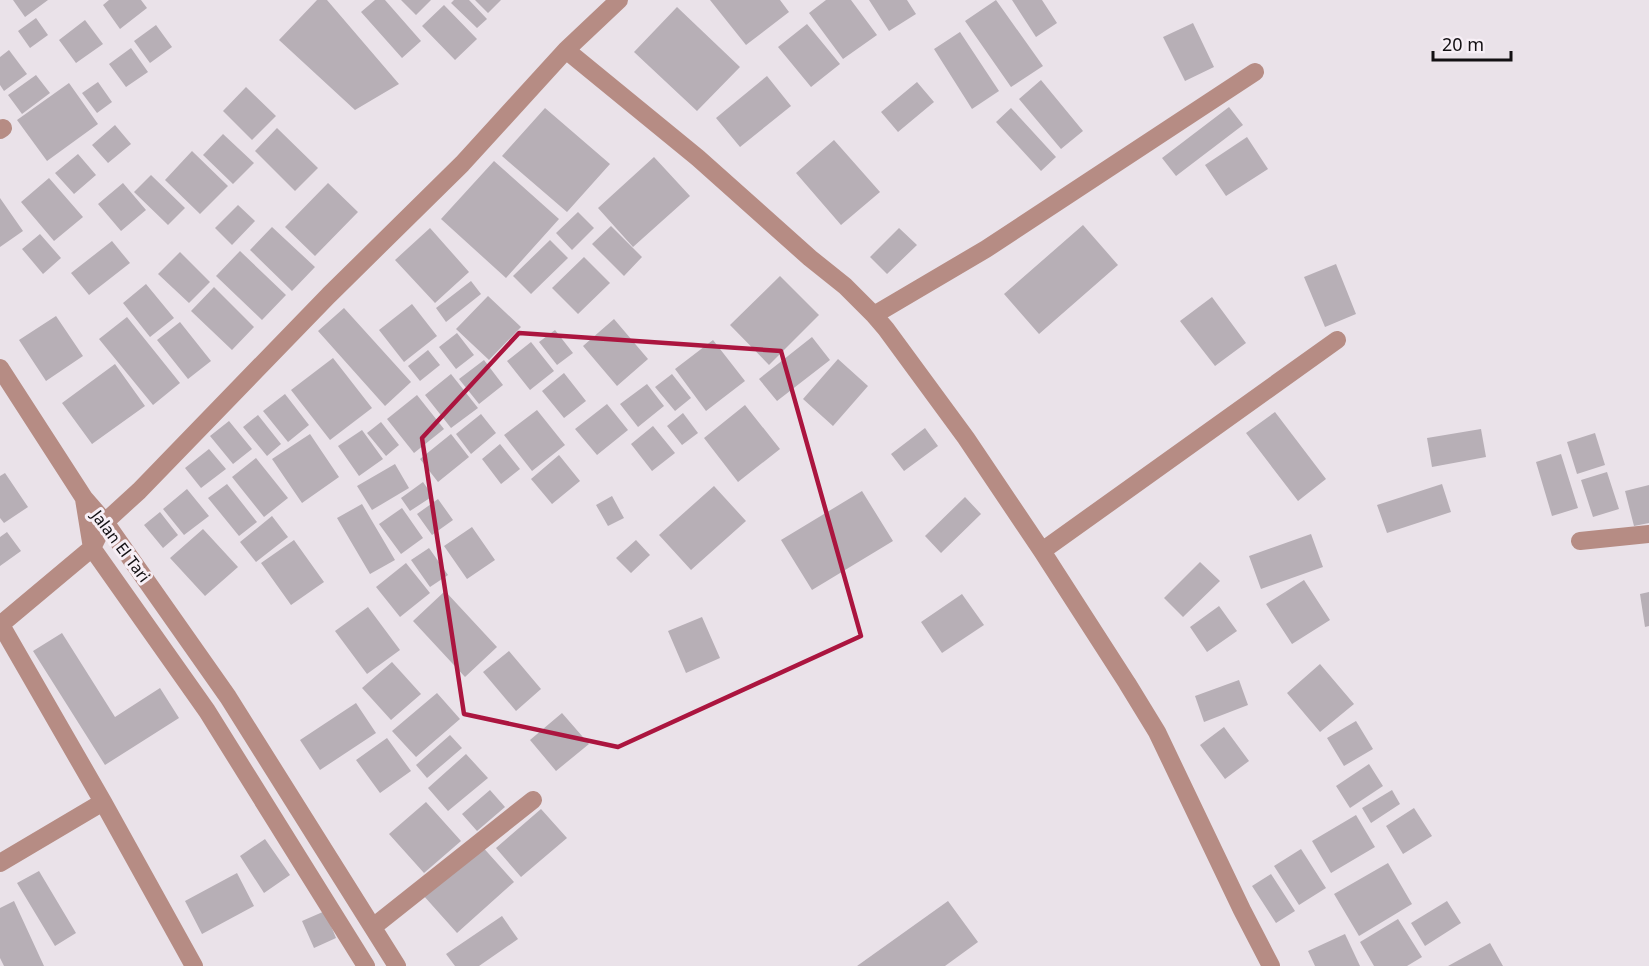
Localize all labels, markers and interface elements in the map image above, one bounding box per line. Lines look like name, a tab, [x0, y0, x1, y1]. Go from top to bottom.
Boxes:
scale bar	[1433, 24, 1511, 62]
text: 20 m	[1442, 32, 1484, 56]
street label: Jalan El Tari	[85, 504, 155, 587]

